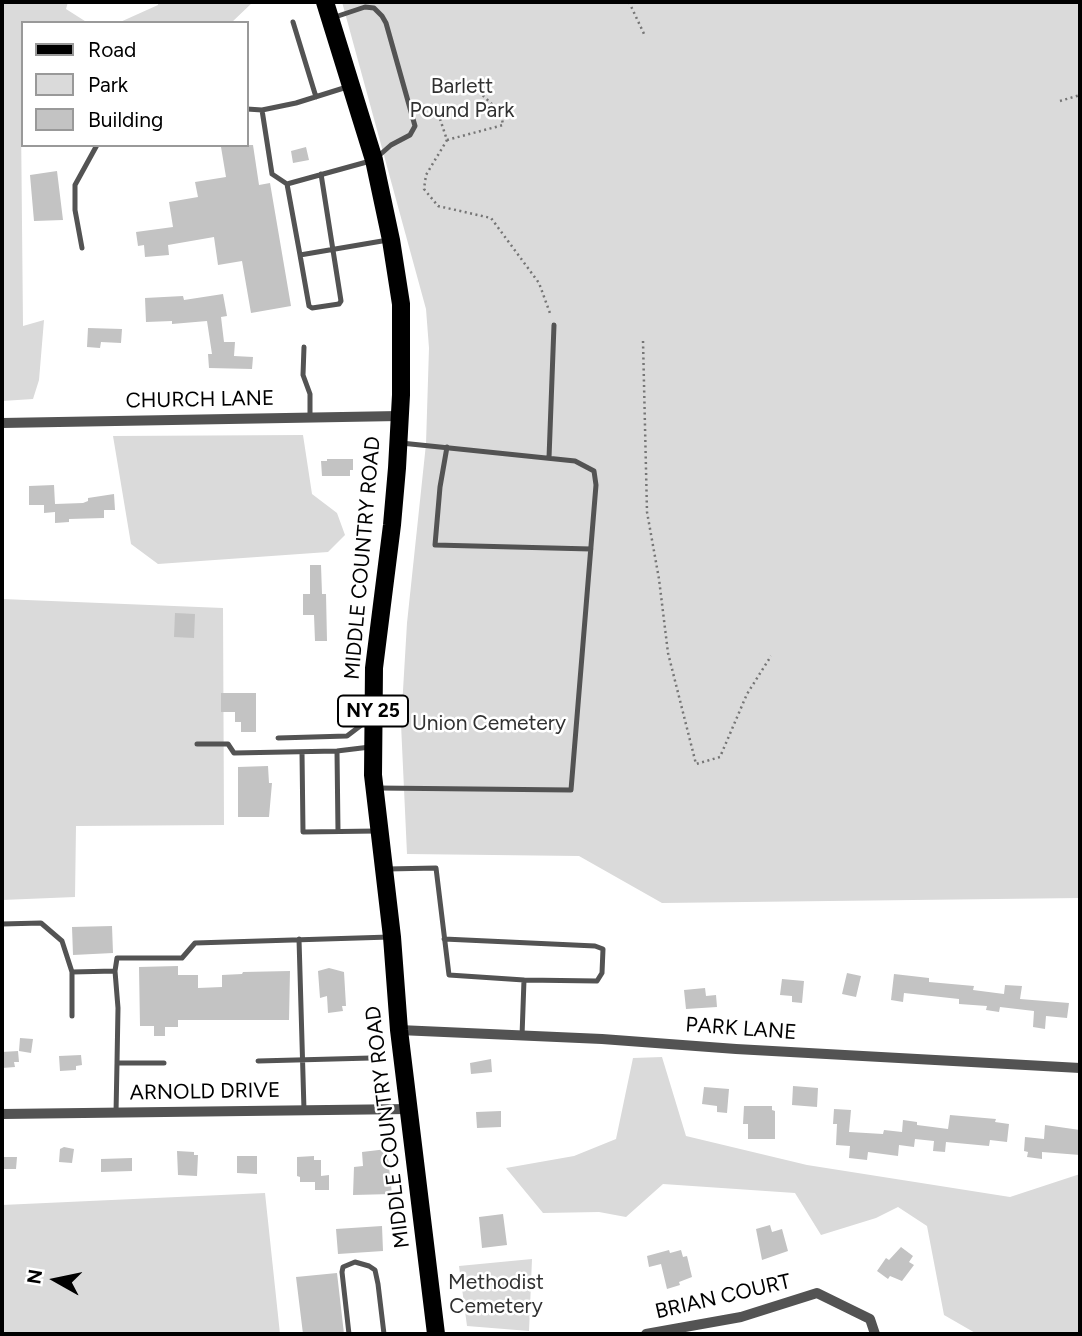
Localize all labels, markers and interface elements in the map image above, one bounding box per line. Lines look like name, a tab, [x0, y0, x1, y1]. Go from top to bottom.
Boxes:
legend	[21, 21, 248, 147]
text: Road	[88, 37, 136, 62]
text: Park	[88, 72, 128, 97]
park label: Barlett Pound Park	[410, 74, 514, 124]
text: Building	[88, 107, 163, 132]
street label: CHURCH LANE	[125, 386, 275, 414]
street label: MIDDLE COUNTRY ROAD	[340, 435, 386, 681]
road number: NY 25	[338, 696, 408, 726]
park label: Union Cemetery	[412, 711, 566, 737]
street label: MIDDLE COUNTRY ROAD	[361, 1004, 415, 1250]
street label: PARK LANE	[685, 1013, 797, 1045]
street label: ARNOLD DRIVE	[129, 1078, 281, 1106]
north arrow	[21, 1245, 91, 1315]
text: N	[22, 1268, 47, 1286]
street label: BRIAN COURT	[653, 1269, 793, 1325]
park label: Methodist Cemetery	[448, 1270, 544, 1320]

